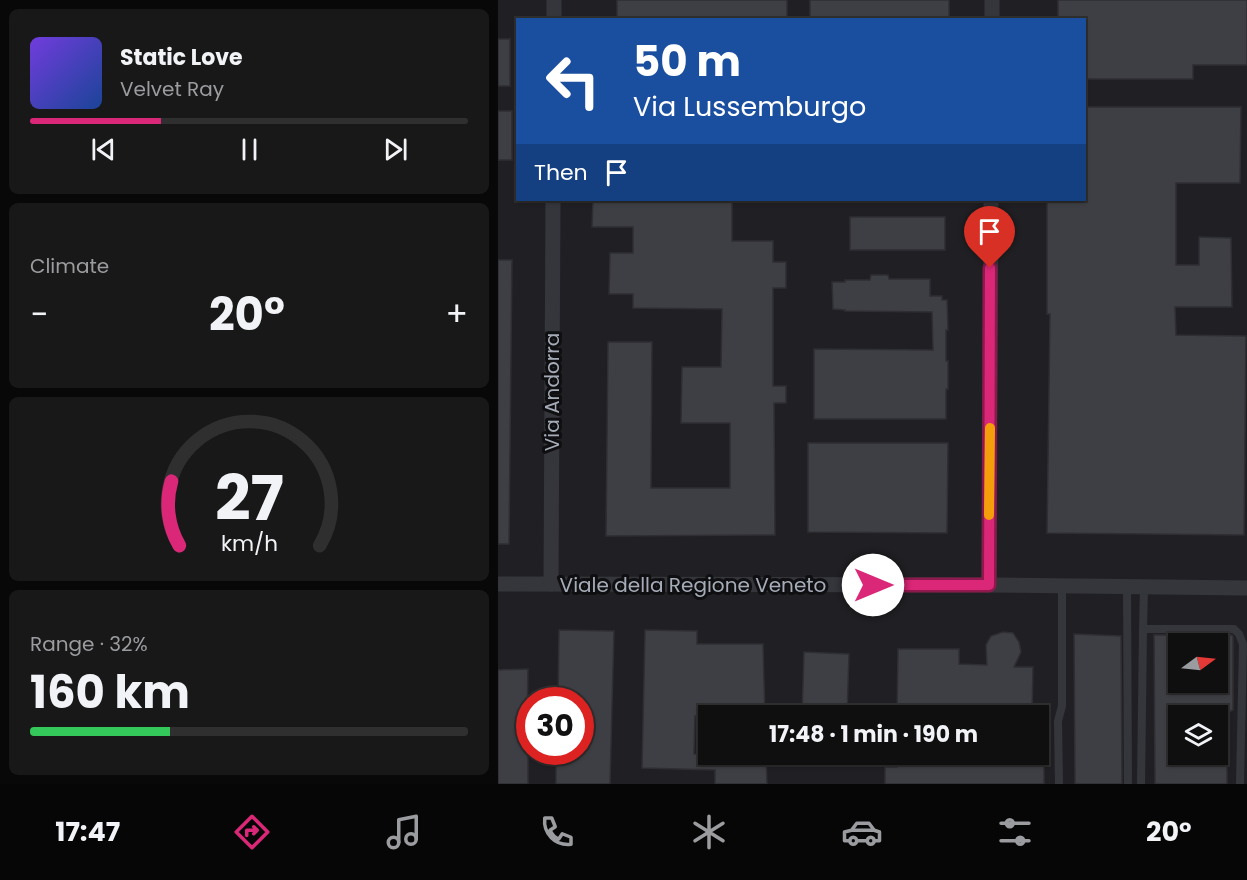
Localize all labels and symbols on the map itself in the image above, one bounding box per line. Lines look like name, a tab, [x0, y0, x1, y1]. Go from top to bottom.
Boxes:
pin	[964, 206, 1015, 268]
street label: Via Andorra	[538, 333, 566, 451]
position arrow	[841, 553, 905, 617]
street label: Viale della Regione Veneto	[560, 571, 826, 599]
north arrow	[1168, 633, 1228, 693]
speed limit sign: 30	[516, 687, 594, 765]

